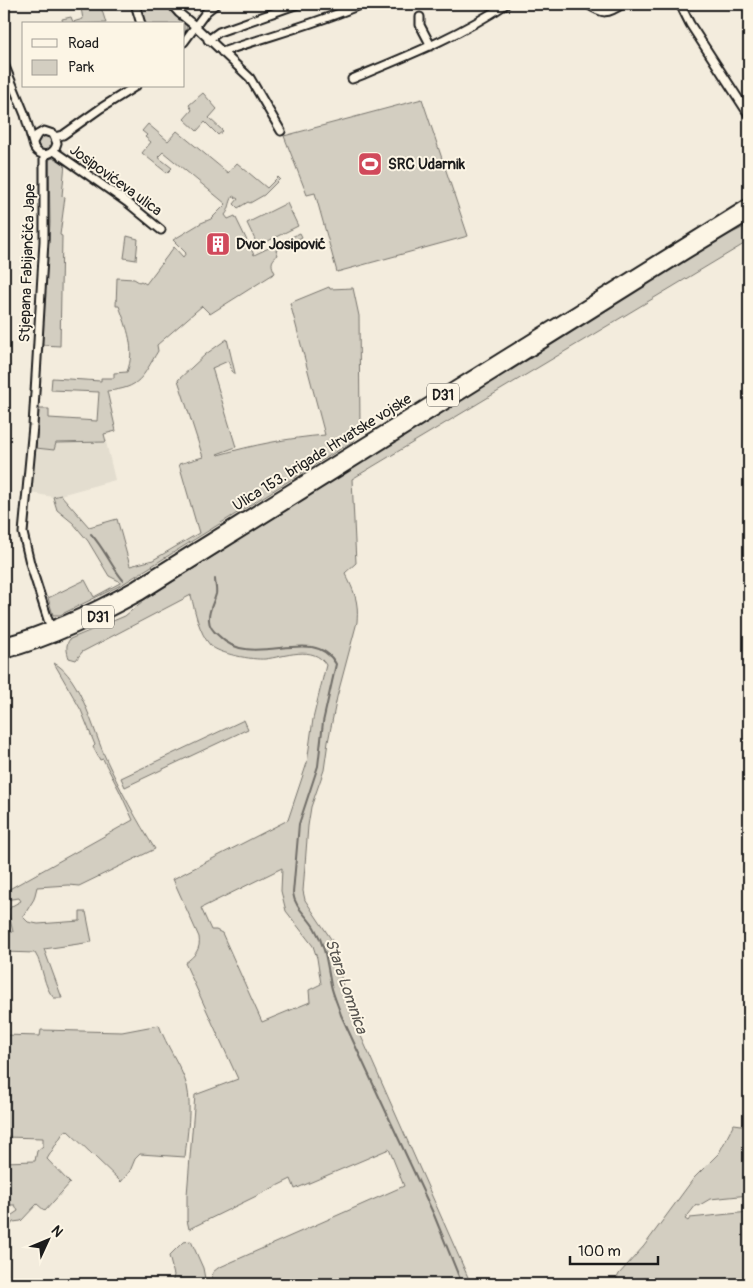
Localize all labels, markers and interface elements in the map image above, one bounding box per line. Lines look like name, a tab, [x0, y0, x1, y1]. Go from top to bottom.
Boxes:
legend	[22, 22, 185, 88]
text: Road	[68, 34, 99, 53]
text: Park	[68, 58, 95, 77]
street label: Josipovićeva ulica	[66, 140, 166, 220]
sports icon: SRC Udarnik	[357, 151, 383, 177]
place label: SRC Udarnik	[388, 155, 466, 174]
street label: Stjepana Fabijančića Jape	[15, 183, 40, 343]
building icon: Dvor Josipović	[205, 231, 231, 257]
place label: Dvor Josipović	[236, 235, 326, 254]
road number: D31	[427, 384, 459, 406]
street label: Ulica 153. brigade Hrvatske vojske	[229, 389, 416, 515]
road number: D31	[82, 606, 114, 628]
water label: Stara Lomnica	[321, 936, 372, 1038]
north arrow	[22, 1216, 72, 1266]
text: N	[48, 1222, 66, 1241]
scale bar	[570, 1233, 658, 1265]
text: 100 m	[578, 1242, 621, 1261]

